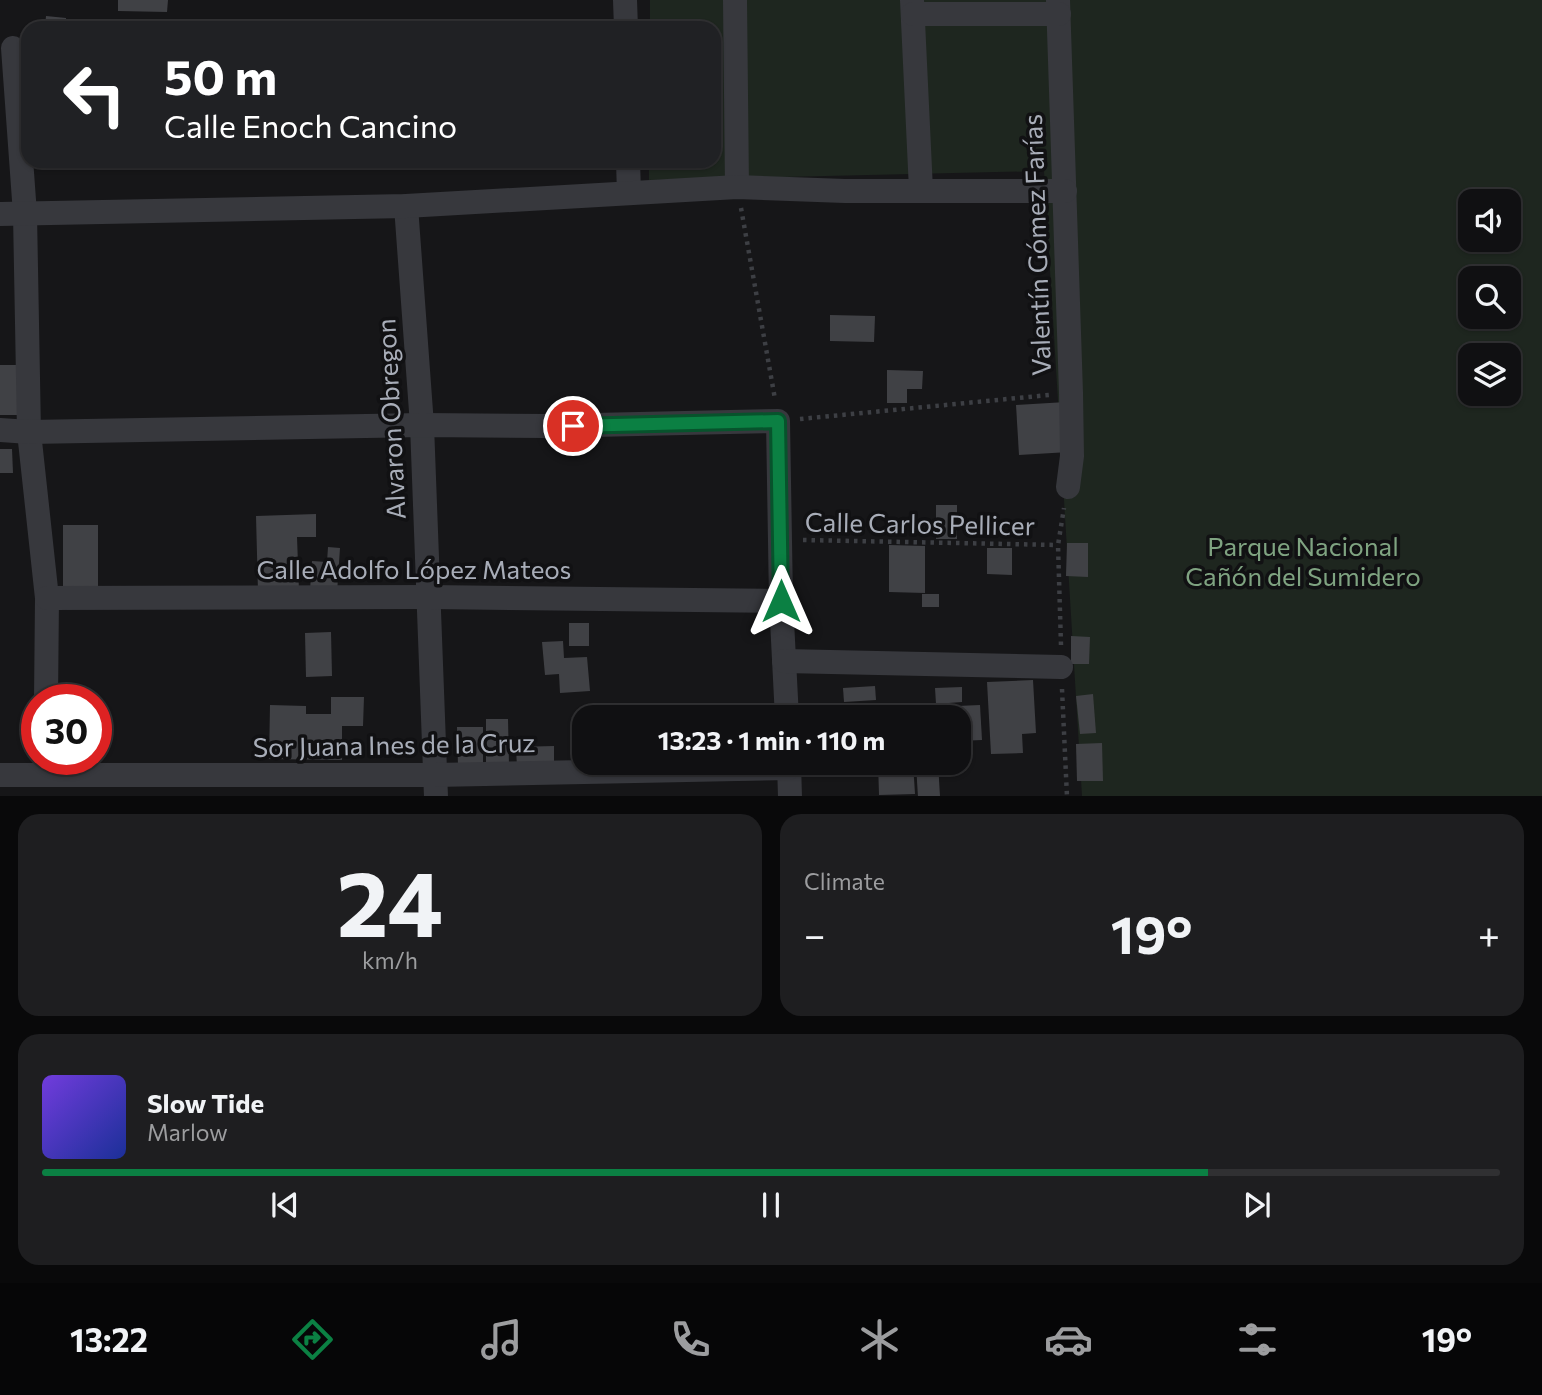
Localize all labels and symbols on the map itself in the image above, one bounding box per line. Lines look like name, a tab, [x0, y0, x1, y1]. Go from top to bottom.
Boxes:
street label: Valentín Gómez Farías	[1016, 114, 1056, 376]
street label: Alvaron Obregon	[369, 318, 411, 520]
pin	[543, 396, 603, 456]
street label: Calle Carlos Pellicer	[805, 505, 1035, 541]
park label: Parque Nacional Cañón del Sumidero	[1185, 530, 1421, 591]
street label: Calle Adolfo López Mateos	[257, 553, 571, 584]
position arrow	[744, 564, 818, 638]
speed limit sign: 30	[21, 684, 112, 775]
street label: Sor Juana Ines de la Cruz	[252, 726, 536, 762]

